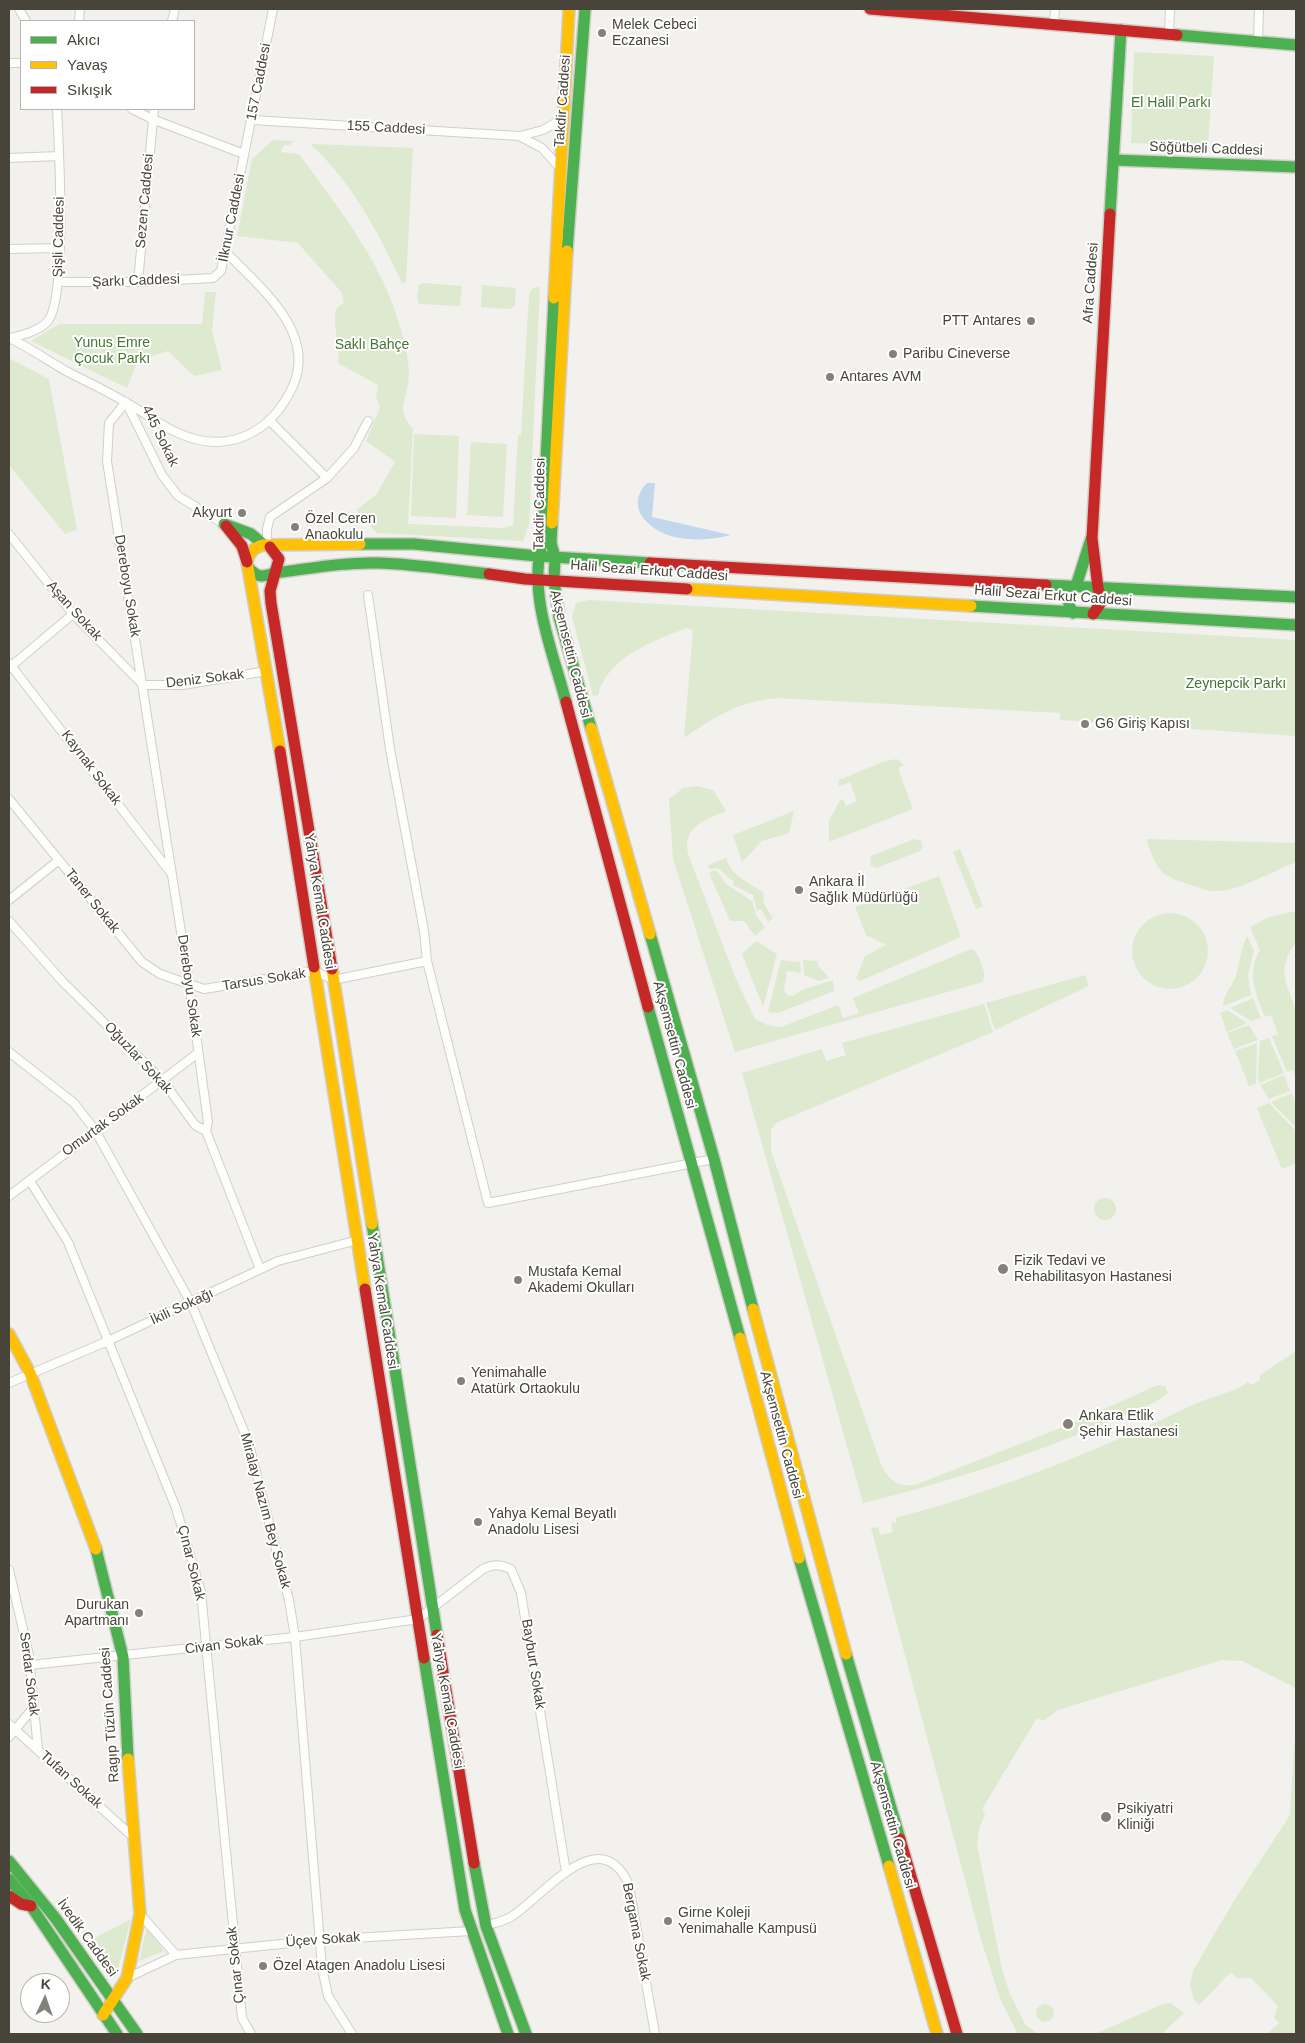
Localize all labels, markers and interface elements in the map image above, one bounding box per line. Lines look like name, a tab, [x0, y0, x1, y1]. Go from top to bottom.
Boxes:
place label: Melek Cebeci Eczanesi	[612, 17, 697, 49]
legend	[20, 20, 195, 110]
marker: Melek Cebeci Eczanesi	[596, 27, 608, 39]
text: Akıcı	[67, 31, 100, 48]
street label: 157 Caddesi	[243, 42, 275, 122]
street label: Takdir Caddesi	[551, 54, 575, 148]
text: Yavaş	[67, 56, 108, 73]
text: Sıkışık	[67, 81, 112, 98]
park label: El Halil Parkı	[1131, 95, 1211, 111]
street label: 155 Caddesi	[346, 118, 426, 138]
street label: Söğütbeli Caddesi	[1149, 139, 1263, 159]
street label: Sezen Caddesi	[132, 153, 158, 249]
street label: İlknur Caddesi	[215, 172, 249, 264]
street label: Şişli Caddesi	[50, 196, 68, 278]
street label: Afra Caddesi	[1080, 242, 1102, 324]
street label: Şarkı Caddesi	[92, 271, 180, 291]
place label: PTT Antares	[942, 313, 1021, 329]
marker: PTT Antares	[1025, 315, 1037, 327]
park label: Yunus Emre Çocuk Parkı	[74, 335, 150, 368]
park label: Saklı Bahçe	[335, 337, 409, 353]
place label: Paribu Cineverse	[903, 346, 1010, 362]
marker: Paribu Cineverse	[887, 348, 899, 360]
place label: Antares AVM	[840, 369, 921, 385]
marker: Antares AVM	[824, 371, 836, 383]
street label: 445 Sokak	[138, 403, 182, 469]
street label: Takdir Caddesi	[531, 458, 549, 550]
place label: Akyurt	[192, 505, 232, 521]
marker: Akyurt	[236, 507, 248, 519]
place label: Özel Ceren Anaokulu	[305, 511, 376, 544]
marker: Özel Ceren Anaokulu	[289, 521, 301, 533]
street label: Dereboyu Sokak	[111, 534, 143, 638]
street label: Halil Sezai Erkut Caddesi	[570, 557, 728, 585]
street label: Aşan Sokak	[43, 578, 105, 644]
street label: Halil Sezai Erkut Caddesi	[974, 582, 1132, 610]
street label: Akşemsettin Caddesi	[546, 588, 594, 720]
street label: Deniz Sokak	[165, 666, 245, 692]
park label: Zeynepcik Parkı	[1186, 676, 1286, 692]
place label: G6 Giriş Kapısı	[1095, 716, 1190, 732]
marker: G6 Giriş Kapısı	[1079, 718, 1091, 730]
street label: Kaynak Sokak	[57, 727, 125, 809]
street label: Yahya Kemal Caddesi	[300, 832, 338, 970]
street label: Taner Sokak	[61, 865, 123, 937]
place label: Ankara İl Sağlık Müdürlüğü	[809, 874, 918, 906]
marker: Ankara İl Sağlık Müdürlüğü	[793, 884, 805, 896]
street label: Dereboyu Sokak	[173, 934, 205, 1038]
street label: Tarsus Sokak	[221, 965, 307, 995]
street label: Akşemsettin Caddesi	[649, 979, 699, 1111]
street label: Oğuzlar Sokak	[101, 1019, 175, 1097]
street label: Omurtak Sokak	[59, 1090, 147, 1160]
street label: Yahya Kemal Caddesi	[363, 1232, 401, 1370]
place label: Fizik Tedavi ve Rehabilitasyon Hastanesi	[1014, 1253, 1172, 1285]
marker: Fizik Tedavi ve Rehabilitasyon Hastanesi	[996, 1262, 1010, 1276]
place label: Mustafa Kemal Akademi Okulları	[528, 1264, 635, 1296]
marker: Mustafa Kemal Akademi Okulları	[512, 1274, 524, 1286]
street label: İkili Sokağı	[148, 1285, 216, 1329]
place label: Yenimahalle Atatürk Ortaokulu	[471, 1365, 580, 1398]
street label: Akşemsettin Caddesi	[756, 1369, 806, 1501]
marker: Yenimahalle Atatürk Ortaokulu	[455, 1375, 467, 1387]
place label: Ankara Etlik Şehir Hastanesi	[1079, 1408, 1178, 1440]
marker: Ankara Etlik Şehir Hastanesi	[1061, 1417, 1075, 1431]
street label: Miralay Nazım Bey Sokak	[236, 1431, 294, 1591]
place label: Yahya Kemal Beyatlı Anadolu Lisesi	[488, 1506, 617, 1538]
marker: Yahya Kemal Beyatlı Anadolu Lisesi	[472, 1516, 484, 1528]
street label: Çınar Sokak	[174, 1524, 208, 1602]
place label: Durukan Apartmanı	[64, 1597, 129, 1630]
marker: Durukan Apartmanı	[133, 1607, 145, 1619]
street label: Bayburt Sokak	[518, 1618, 548, 1710]
street label: Serdar Sokak	[15, 1631, 43, 1717]
street label: Civan Sokak	[184, 1632, 264, 1658]
street label: Yahya Kemal Caddesi	[427, 1632, 467, 1770]
street label: Ragıp Tüzün Caddesi	[97, 1647, 123, 1783]
street label: Tufan Sokak	[36, 1748, 106, 1812]
street label: Akşemsettin Caddesi	[866, 1759, 918, 1891]
place label: Psikiyatri Kliniği	[1117, 1801, 1173, 1834]
marker: Psikiyatri Kliniği	[1099, 1810, 1113, 1824]
street label: Bergama Sokak	[618, 1882, 654, 1982]
street label: İvedik Caddesi	[53, 1896, 121, 1980]
place label: Girne Koleji Yenimahalle Kampusü	[678, 1905, 817, 1938]
marker: Girne Koleji Yenimahalle Kampusü	[662, 1915, 674, 1927]
street label: Çınar Sokak	[224, 1926, 248, 2004]
street label: Üçev Sokak	[285, 1929, 361, 1951]
place label: Özel Atagen Anadolu Lisesi	[273, 1958, 445, 1974]
marker: Özel Atagen Anadolu Lisesi	[257, 1960, 269, 1972]
north arrow	[20, 1973, 70, 2023]
text: K	[40, 1976, 51, 1992]

